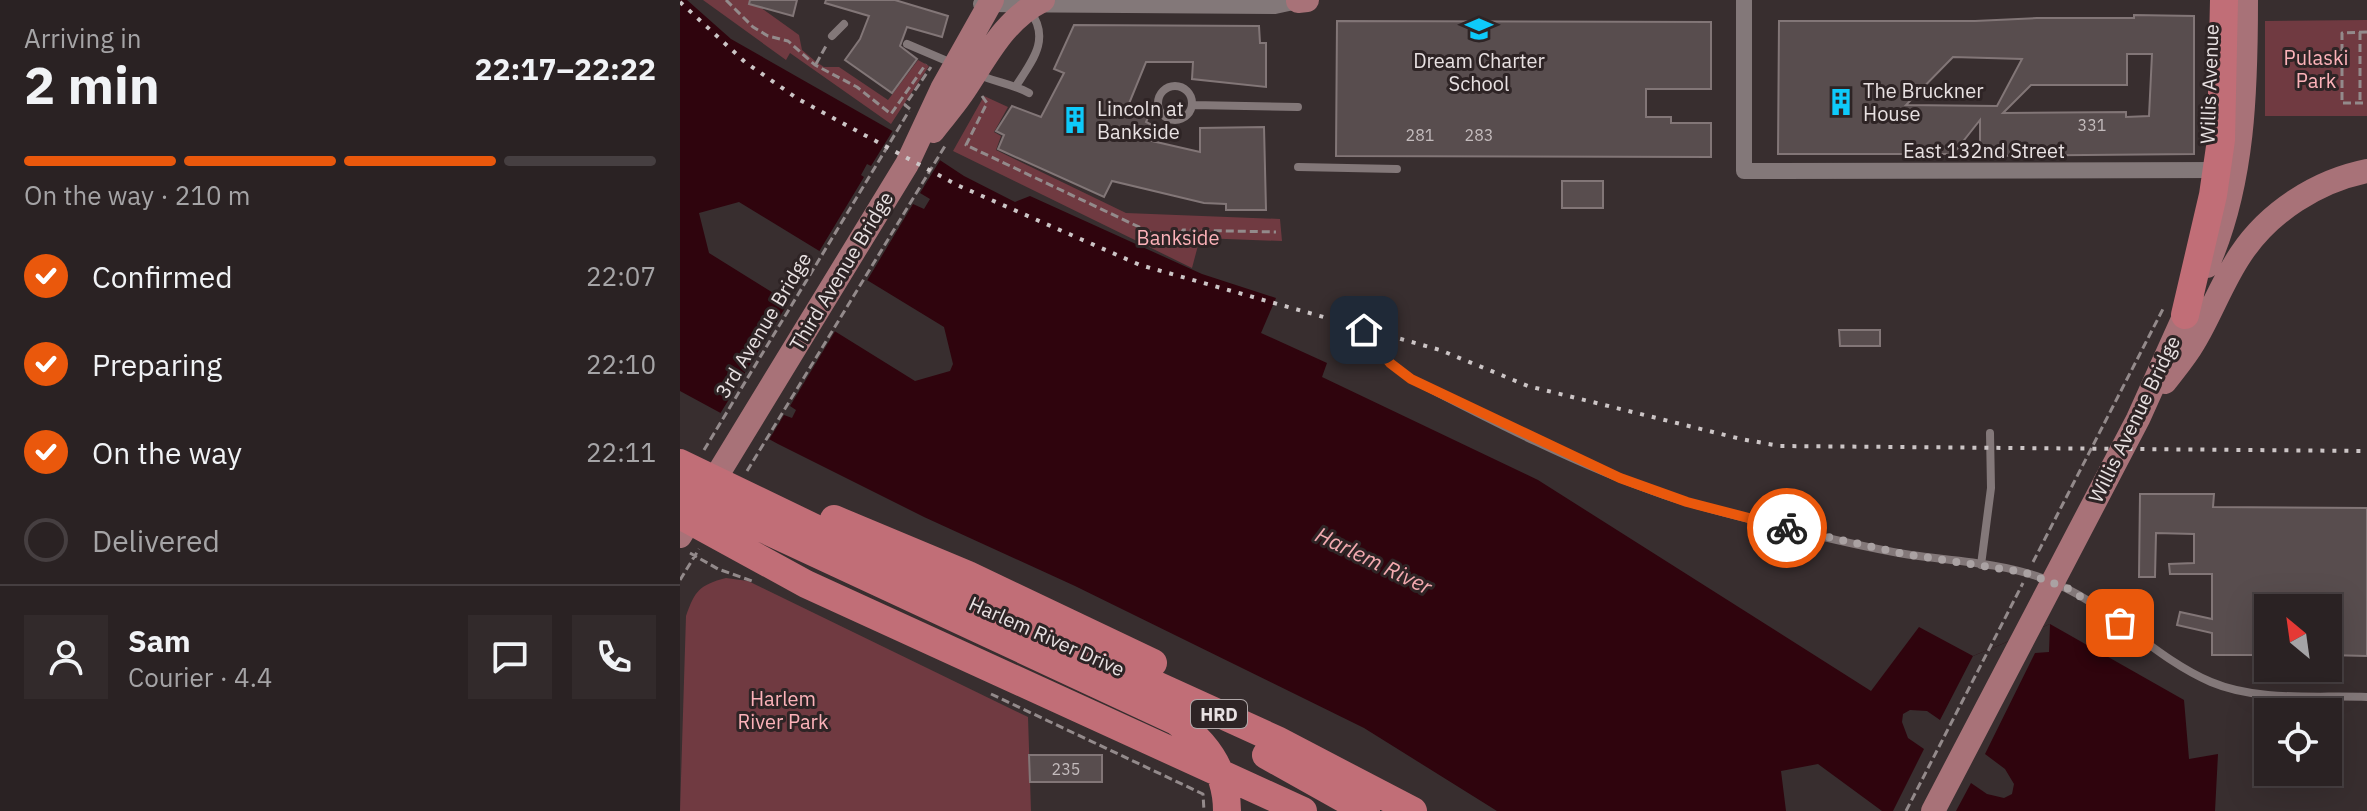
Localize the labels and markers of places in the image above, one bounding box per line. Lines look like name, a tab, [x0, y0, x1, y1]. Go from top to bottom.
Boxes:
school or university icon: Dream Charter School	[1464, 14, 1494, 44]
place label: Dream Charter School	[1413, 47, 1545, 97]
place label: The Bruckner House	[1863, 77, 1984, 127]
building icon: The Bruckner House	[1826, 87, 1856, 117]
place label: Lincoln at Bankside	[1097, 95, 1184, 145]
building icon: Lincoln at Bankside	[1060, 105, 1090, 135]
pin	[1330, 296, 1398, 364]
pin	[2086, 589, 2154, 657]

